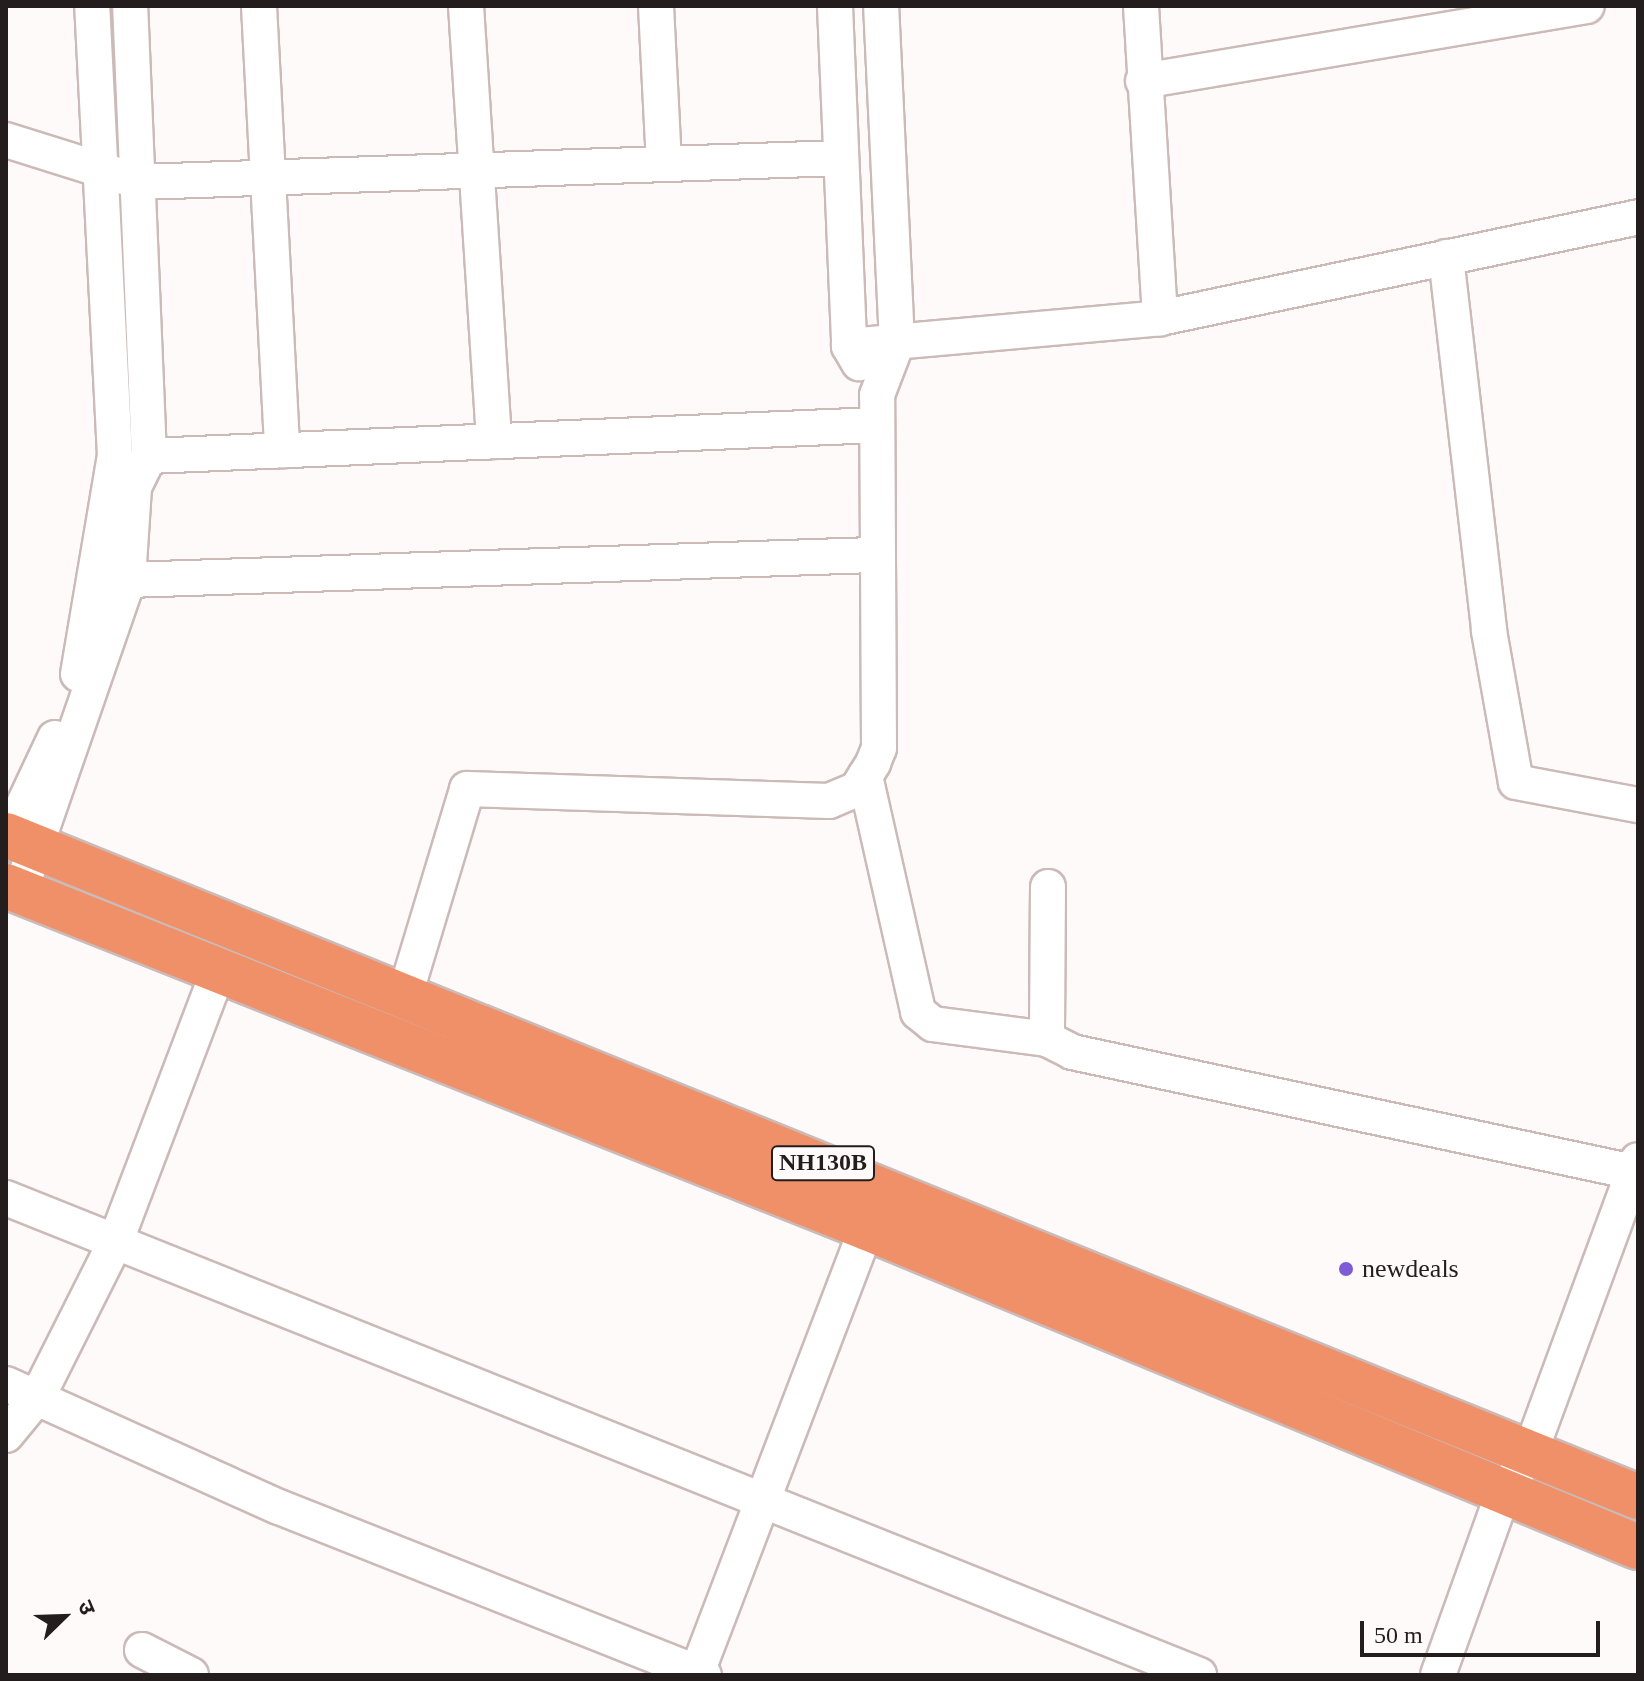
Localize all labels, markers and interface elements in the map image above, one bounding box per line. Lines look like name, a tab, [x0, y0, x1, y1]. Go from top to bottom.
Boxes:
road number: NH130B	[769, 1143, 877, 1183]
place label: newdeals	[1362, 1253, 1459, 1285]
marker: newdeals	[1337, 1260, 1355, 1278]
north arrow	[24, 1577, 104, 1657]
text: उ	[73, 1597, 101, 1618]
scale bar	[1364, 1605, 1604, 1655]
text: 50 m	[1374, 1622, 1423, 1648]

